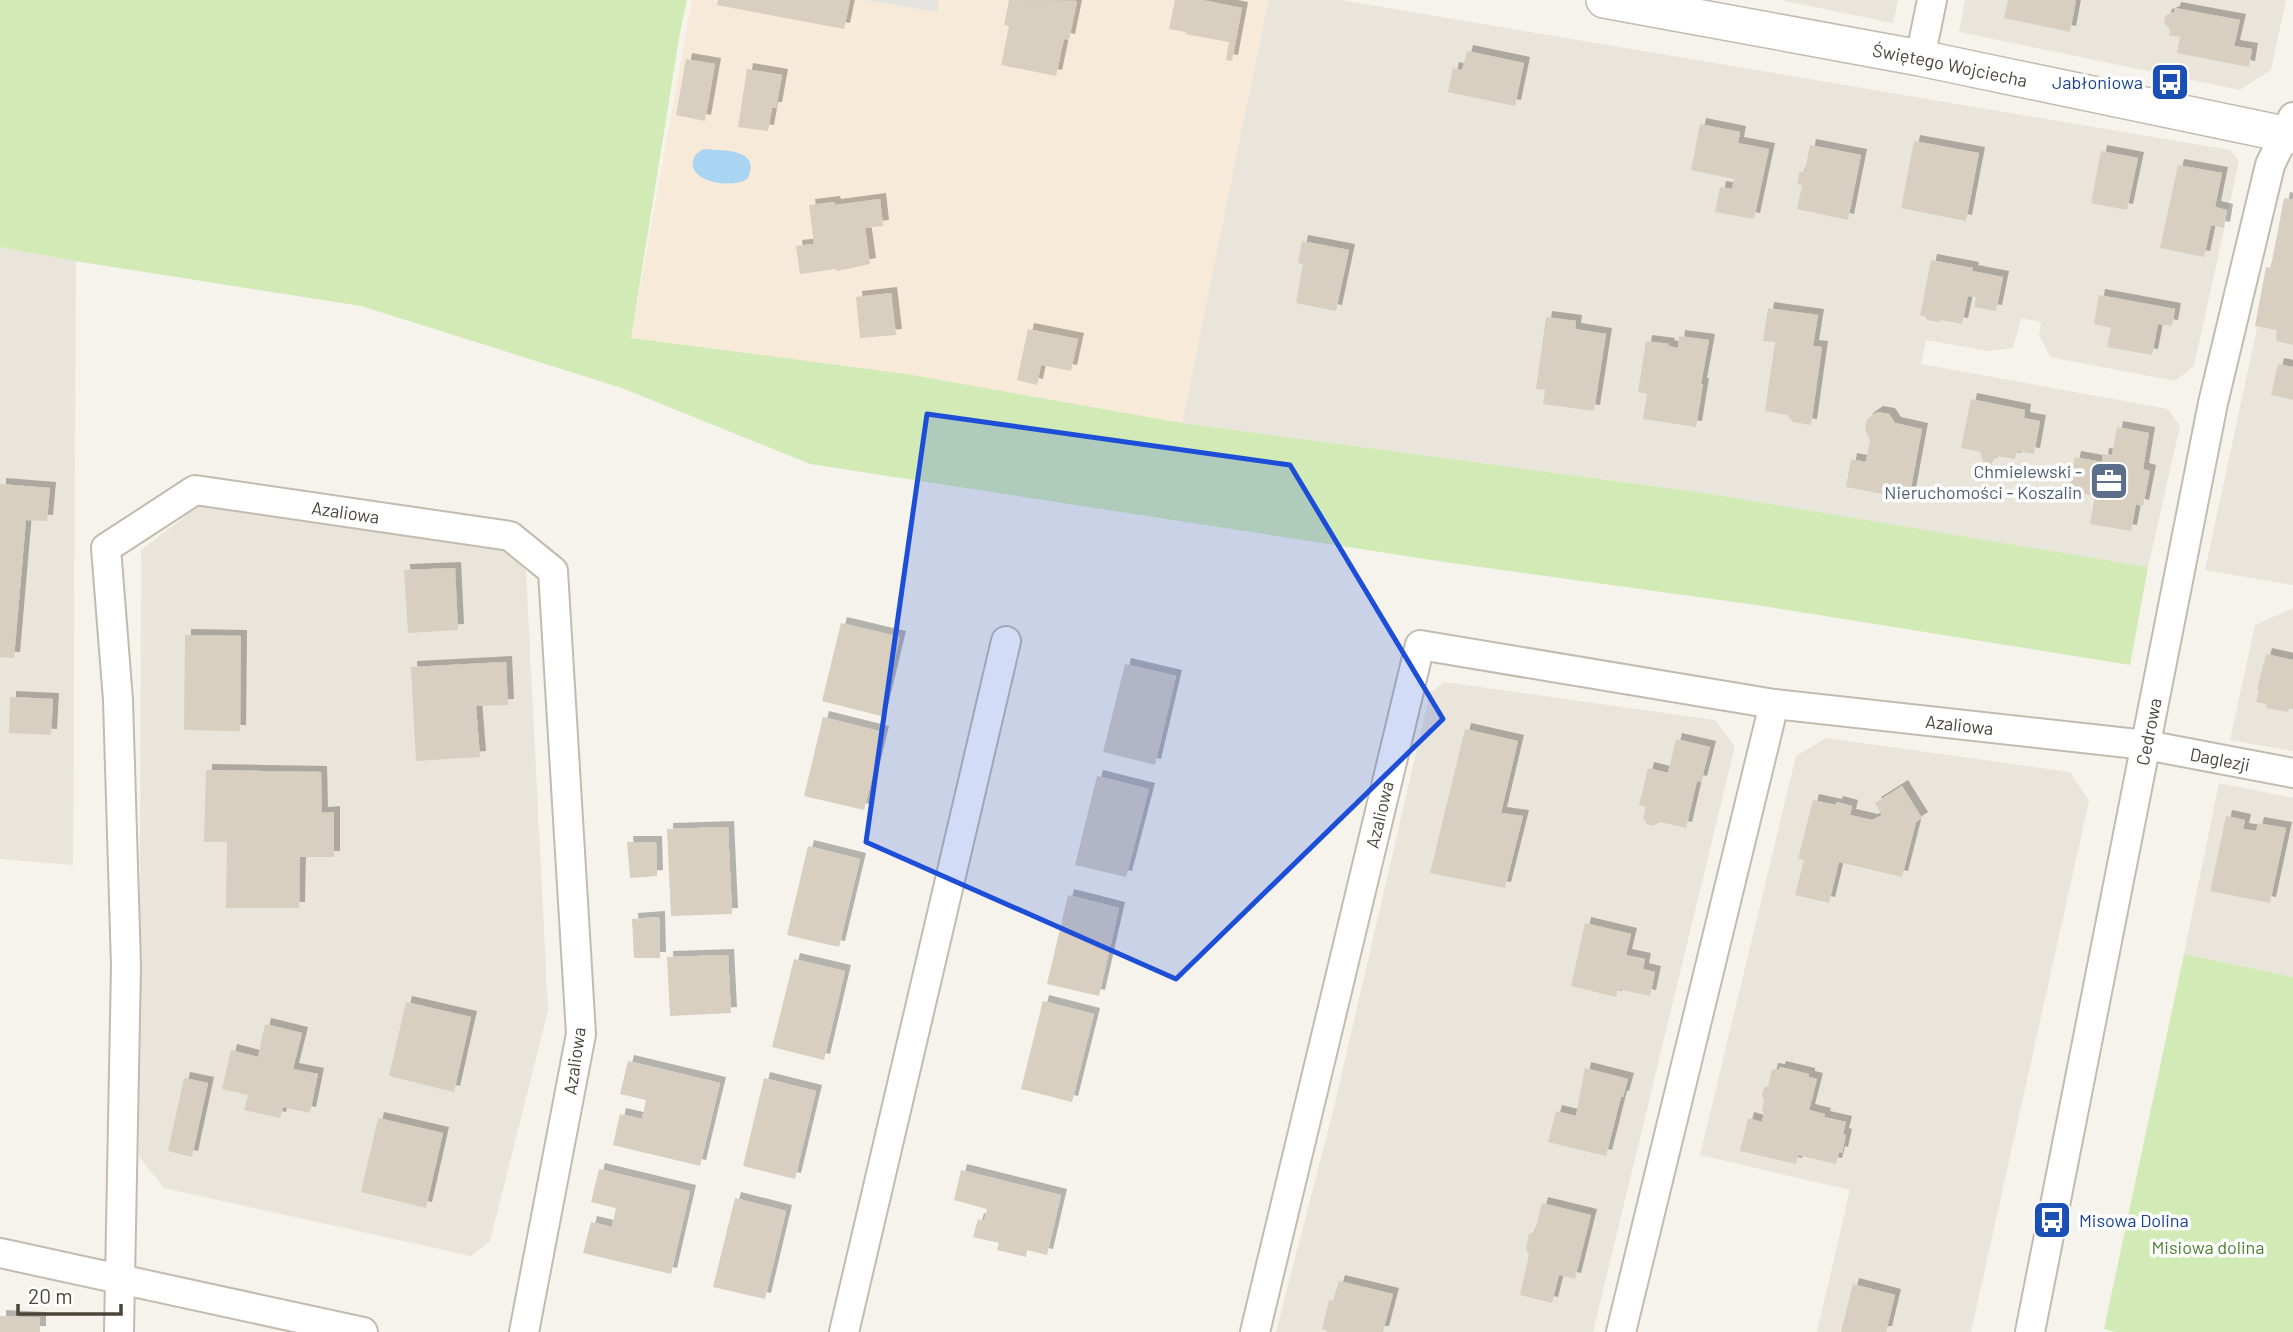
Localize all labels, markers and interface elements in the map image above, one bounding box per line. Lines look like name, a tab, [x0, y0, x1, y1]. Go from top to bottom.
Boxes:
street label: Świętego Wojciecha	[1871, 39, 2029, 91]
bus stop icon: Jabłoniowa	[2149, 61, 2191, 103]
place label: Jabłoniowa	[2052, 71, 2143, 93]
place label: Chmielewski - Nieruchomości - Koszalin	[1884, 460, 2082, 503]
office icon: Chmielewski - Nieruchomości - Koszalin	[2088, 460, 2130, 502]
street label: Azaliowa	[310, 496, 381, 528]
street label: Cedrowa	[2131, 696, 2166, 767]
street label: Azaliowa	[1924, 710, 1995, 739]
street label: Daglezji	[2188, 743, 2252, 776]
street label: Azaliowa	[1361, 779, 1398, 850]
street label: Azaliowa	[558, 1026, 590, 1096]
bus stop icon: Misowa Dolina	[2031, 1199, 2073, 1241]
place label: Misowa Dolina	[2079, 1209, 2189, 1231]
park label: Misiowa dolina	[2151, 1236, 2265, 1258]
scale bar	[18, 1272, 121, 1316]
text: 20 m	[28, 1283, 73, 1308]

